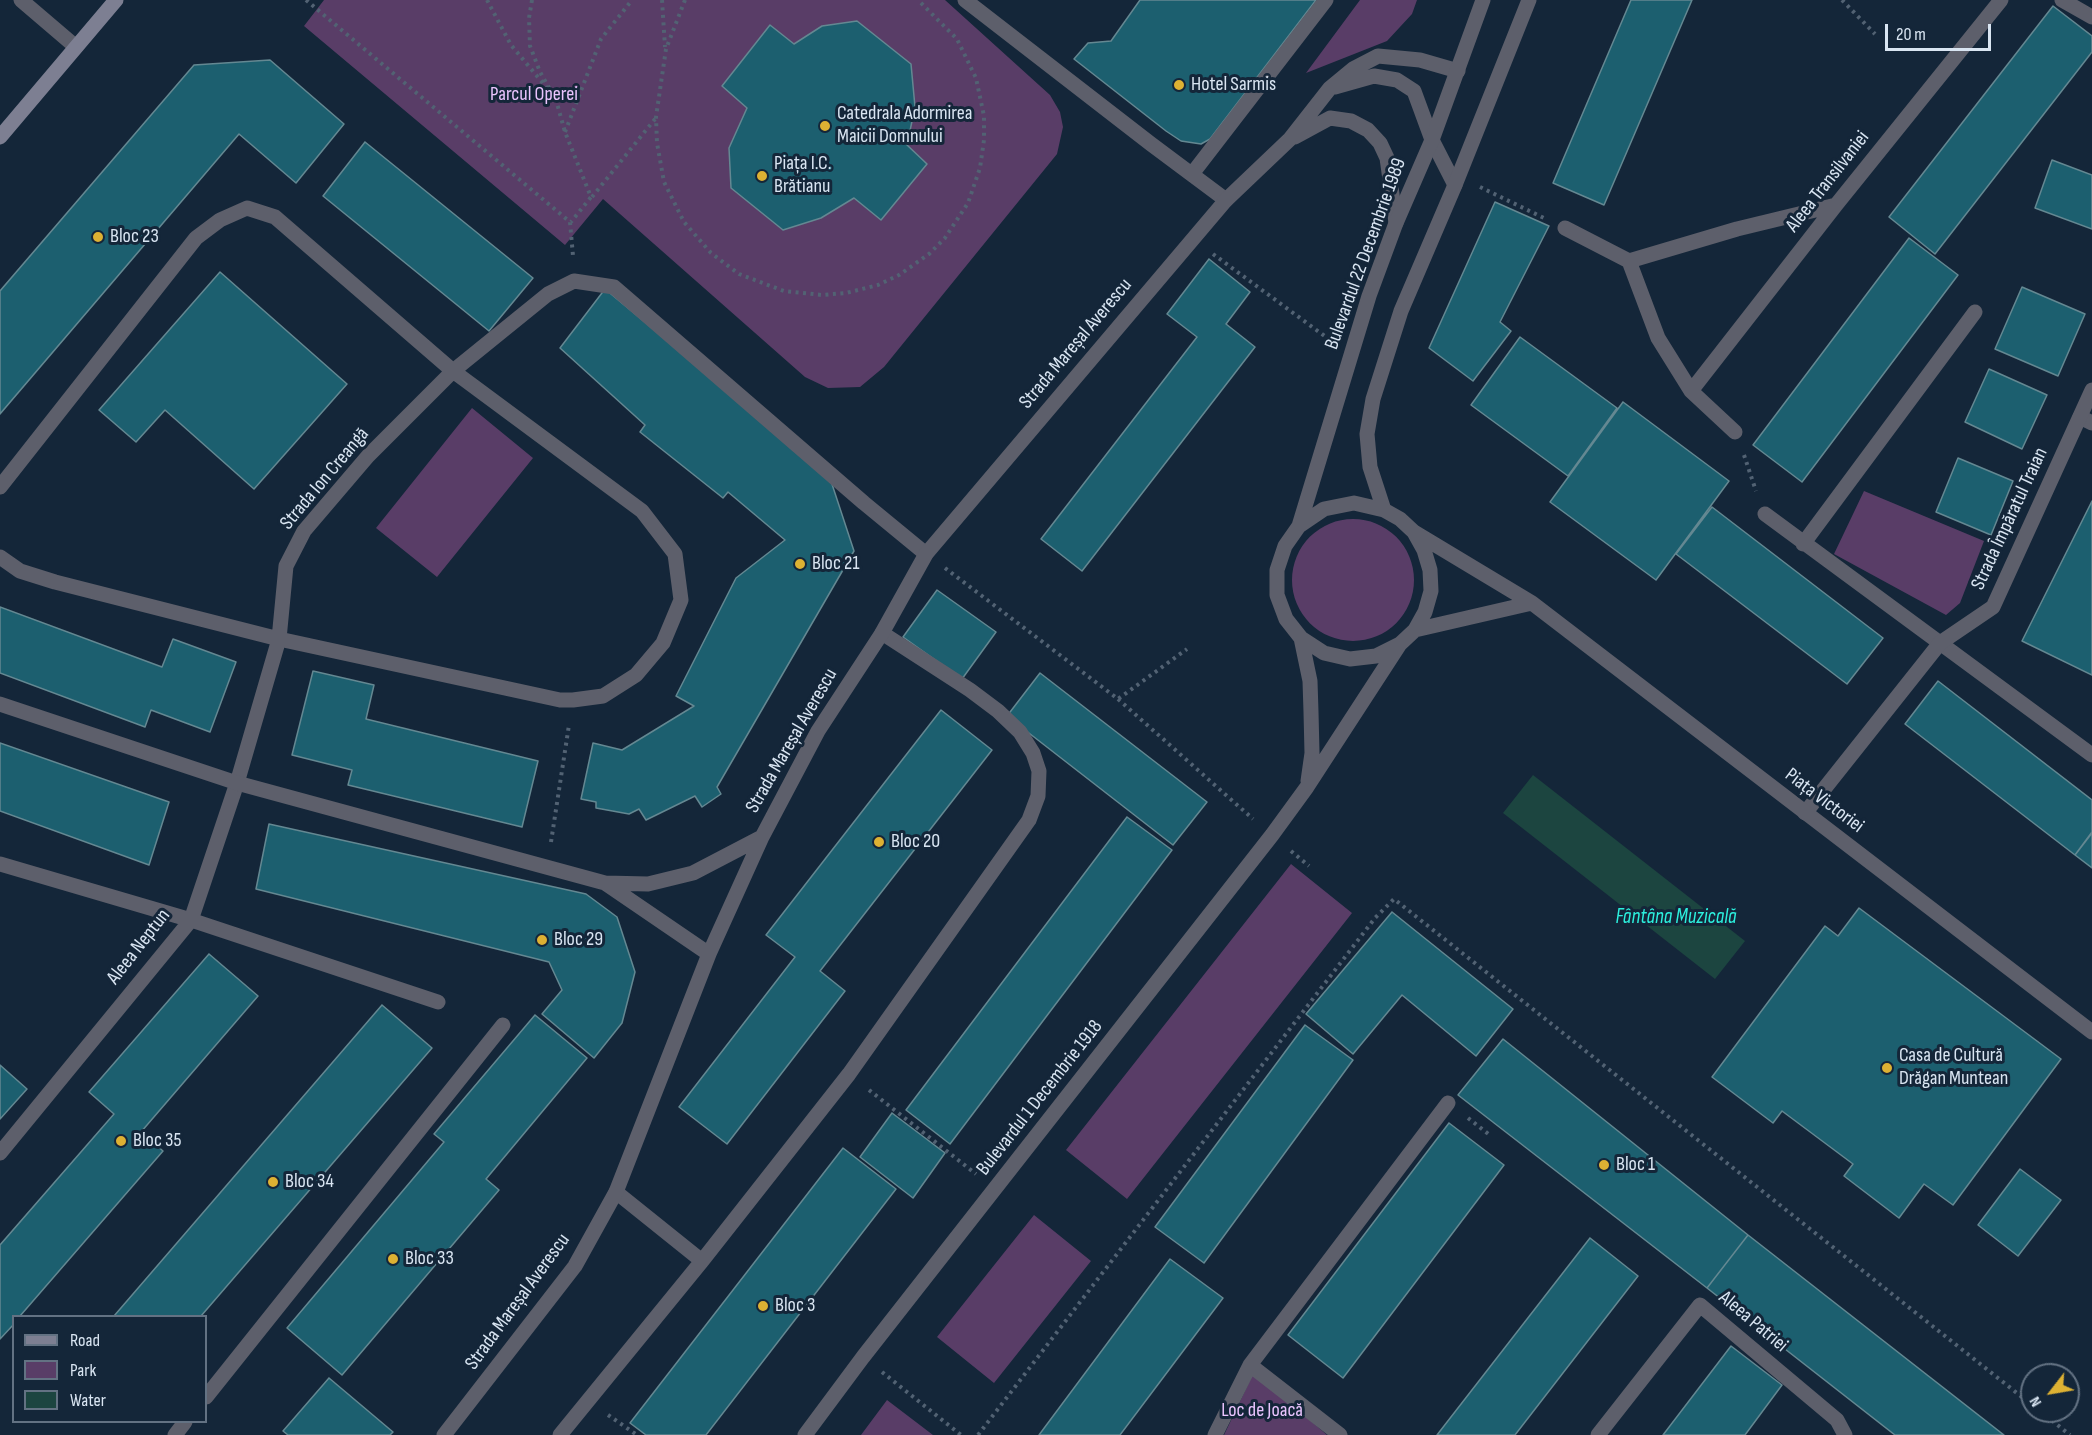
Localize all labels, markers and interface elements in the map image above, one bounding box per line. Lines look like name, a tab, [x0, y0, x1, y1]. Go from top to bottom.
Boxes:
scale bar	[1888, 12, 1994, 50]
text: 20 m	[1896, 24, 1926, 45]
place label: Hotel Sarmis	[1191, 73, 1276, 97]
marker: Hotel Sarmis	[1172, 78, 1186, 92]
park label: Parcul Operei	[490, 83, 578, 107]
place label: Catedrala Adormirea Maicii Domnului	[837, 102, 972, 149]
marker: Catedrala Adormirea Maicii Domnului	[818, 119, 832, 133]
street label: Aleea Transilvaniei	[1781, 127, 1875, 237]
place label: Piața I.C. Brătianu	[774, 152, 831, 199]
street label: Bulevardul 22 Decembrie 1989	[1320, 155, 1412, 353]
marker: Piața I.C. Brătianu	[755, 169, 769, 183]
place label: Bloc 23	[110, 225, 159, 249]
marker: Bloc 23	[91, 230, 105, 244]
street label: Strada Mareșal Averescu	[1015, 274, 1137, 414]
street label: Strada Ion Creangă	[275, 423, 375, 535]
street label: Strada Împăratul Traian	[1967, 444, 2053, 594]
place label: Bloc 21	[812, 552, 859, 576]
marker: Bloc 21	[793, 557, 807, 571]
street label: Strada Mareșal Averescu	[741, 665, 843, 817]
street label: Piața Victoriei	[1780, 763, 1868, 839]
place label: Bloc 20	[891, 830, 940, 854]
marker: Bloc 20	[872, 835, 886, 849]
street label: Aleea Neptun	[102, 905, 176, 989]
water label: Fântâna Muzicală	[1615, 905, 1737, 931]
place label: Bloc 29	[554, 928, 603, 952]
marker: Bloc 29	[535, 933, 549, 947]
street label: Bulevardul 1 Decembrie 1918	[972, 1016, 1108, 1180]
place label: Casa de Cultură Drăgan Muntean	[1899, 1044, 2008, 1091]
marker: Casa de Cultură Drăgan Muntean	[1880, 1061, 1894, 1075]
place label: Bloc 35	[133, 1129, 181, 1153]
marker: Bloc 35	[114, 1134, 128, 1148]
place label: Bloc 1	[1616, 1153, 1655, 1177]
marker: Bloc 1	[1597, 1158, 1611, 1172]
place label: Bloc 34	[285, 1170, 334, 1194]
marker: Bloc 34	[266, 1175, 280, 1189]
street label: Strada Mareșal Averescu	[460, 1229, 576, 1375]
place label: Bloc 33	[405, 1247, 454, 1271]
marker: Bloc 33	[386, 1252, 400, 1266]
street label: Aleea Patriei	[1714, 1286, 1792, 1358]
place label: Bloc 3	[775, 1294, 815, 1318]
marker: Bloc 3	[756, 1299, 770, 1313]
legend	[12, 1315, 207, 1423]
text: Road	[70, 1330, 100, 1351]
text: Park	[70, 1360, 96, 1381]
north arrow	[2020, 1363, 2080, 1423]
text: Water	[70, 1390, 106, 1411]
text: N	[2026, 1393, 2046, 1410]
park label: Loc de Joacă	[1221, 1399, 1303, 1423]

